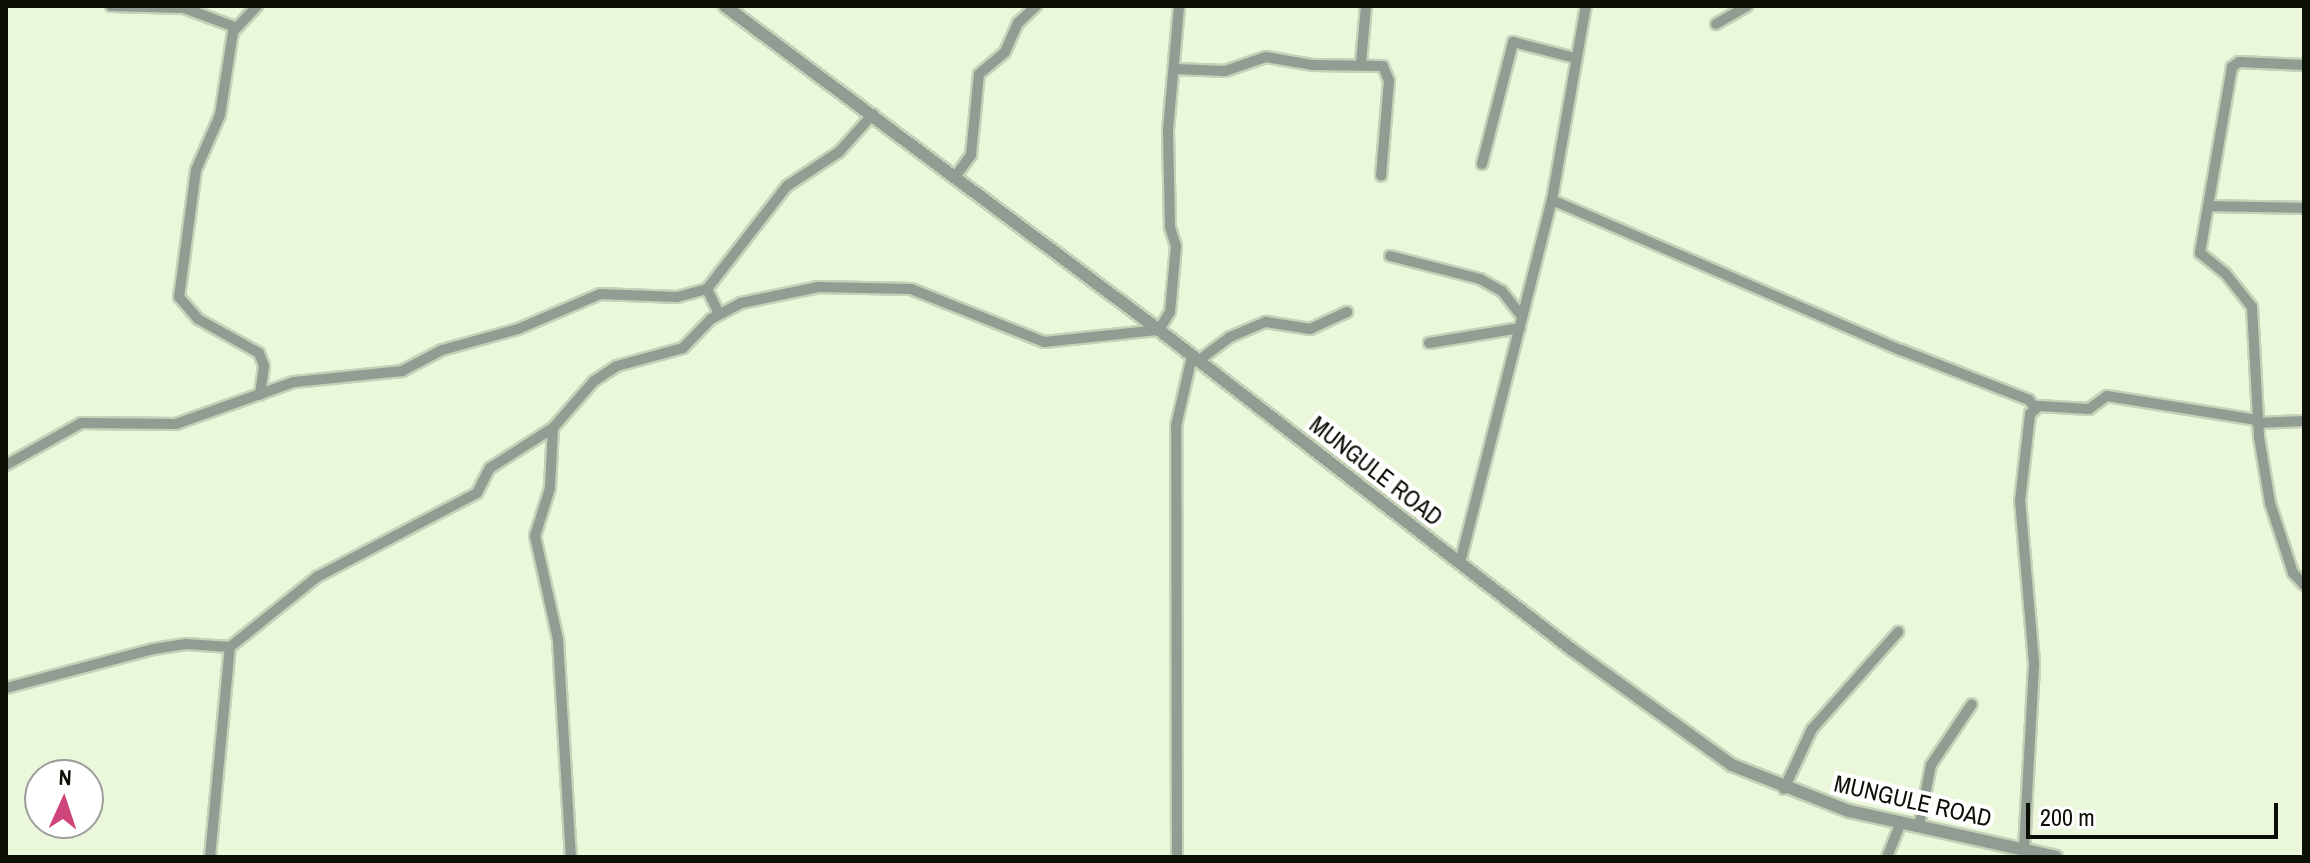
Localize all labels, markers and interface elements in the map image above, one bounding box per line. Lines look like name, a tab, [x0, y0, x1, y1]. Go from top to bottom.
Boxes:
street label: MUNGULE ROAD	[1304, 410, 1448, 532]
north arrow	[24, 759, 104, 839]
text: N	[58, 762, 72, 792]
street label: MUNGULE ROAD	[1831, 769, 1995, 833]
scale bar	[2030, 787, 2282, 837]
text: 200 m	[2040, 801, 2095, 833]

